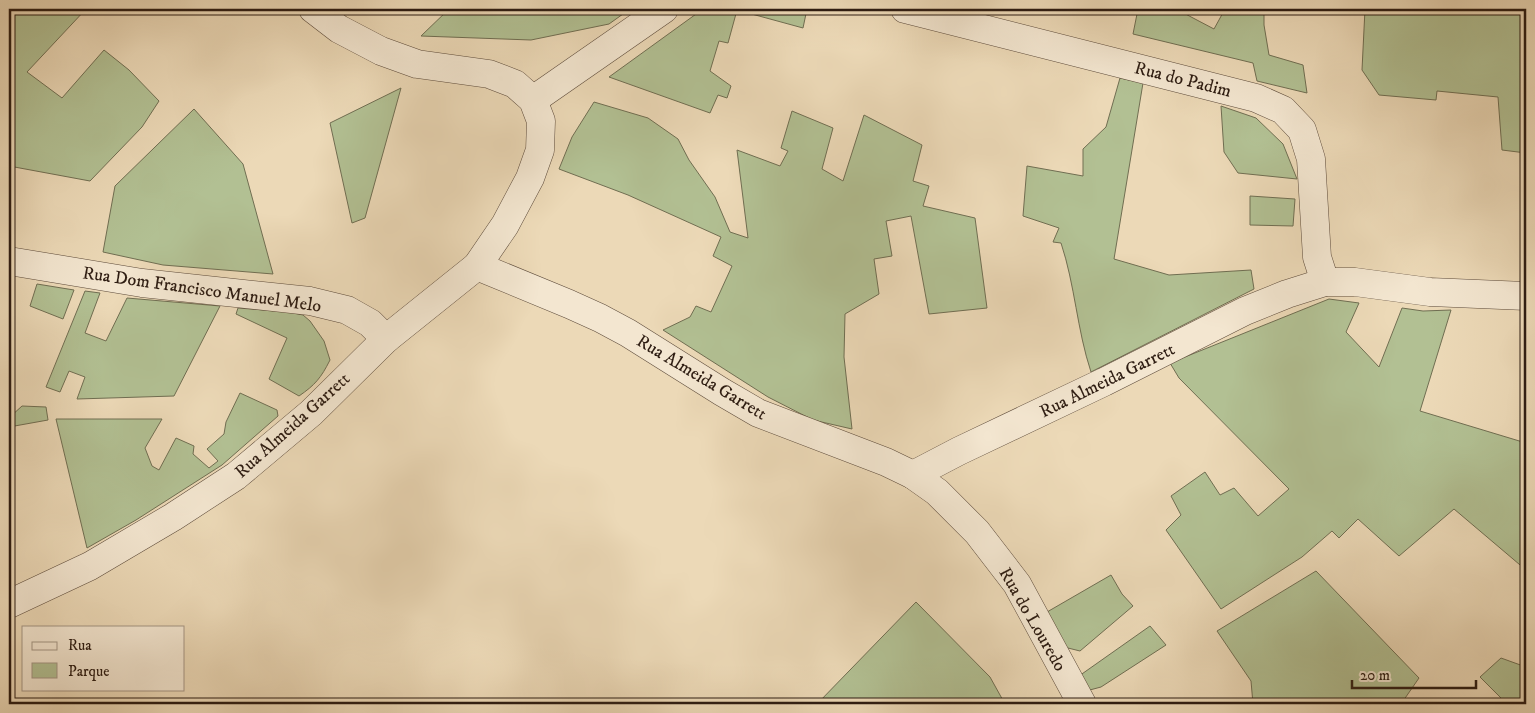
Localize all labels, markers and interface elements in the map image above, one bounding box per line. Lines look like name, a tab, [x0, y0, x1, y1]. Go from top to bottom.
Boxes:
street label: Rua do Padim	[1132, 57, 1233, 103]
street label: Rua Dom Francisco Manuel Melo	[81, 262, 323, 318]
street label: Rua Almeida Garrett	[633, 330, 771, 425]
street label: Rua Almeida Garrett	[1036, 339, 1179, 423]
street label: Rua Almeida Garrett	[230, 368, 355, 483]
street label: Rua do Louredo	[994, 564, 1071, 675]
legend	[22, 626, 185, 690]
text: Rua	[68, 636, 92, 655]
scale bar	[1352, 658, 1476, 690]
text: Parque	[68, 662, 109, 681]
text: 20 m	[1360, 666, 1390, 685]

